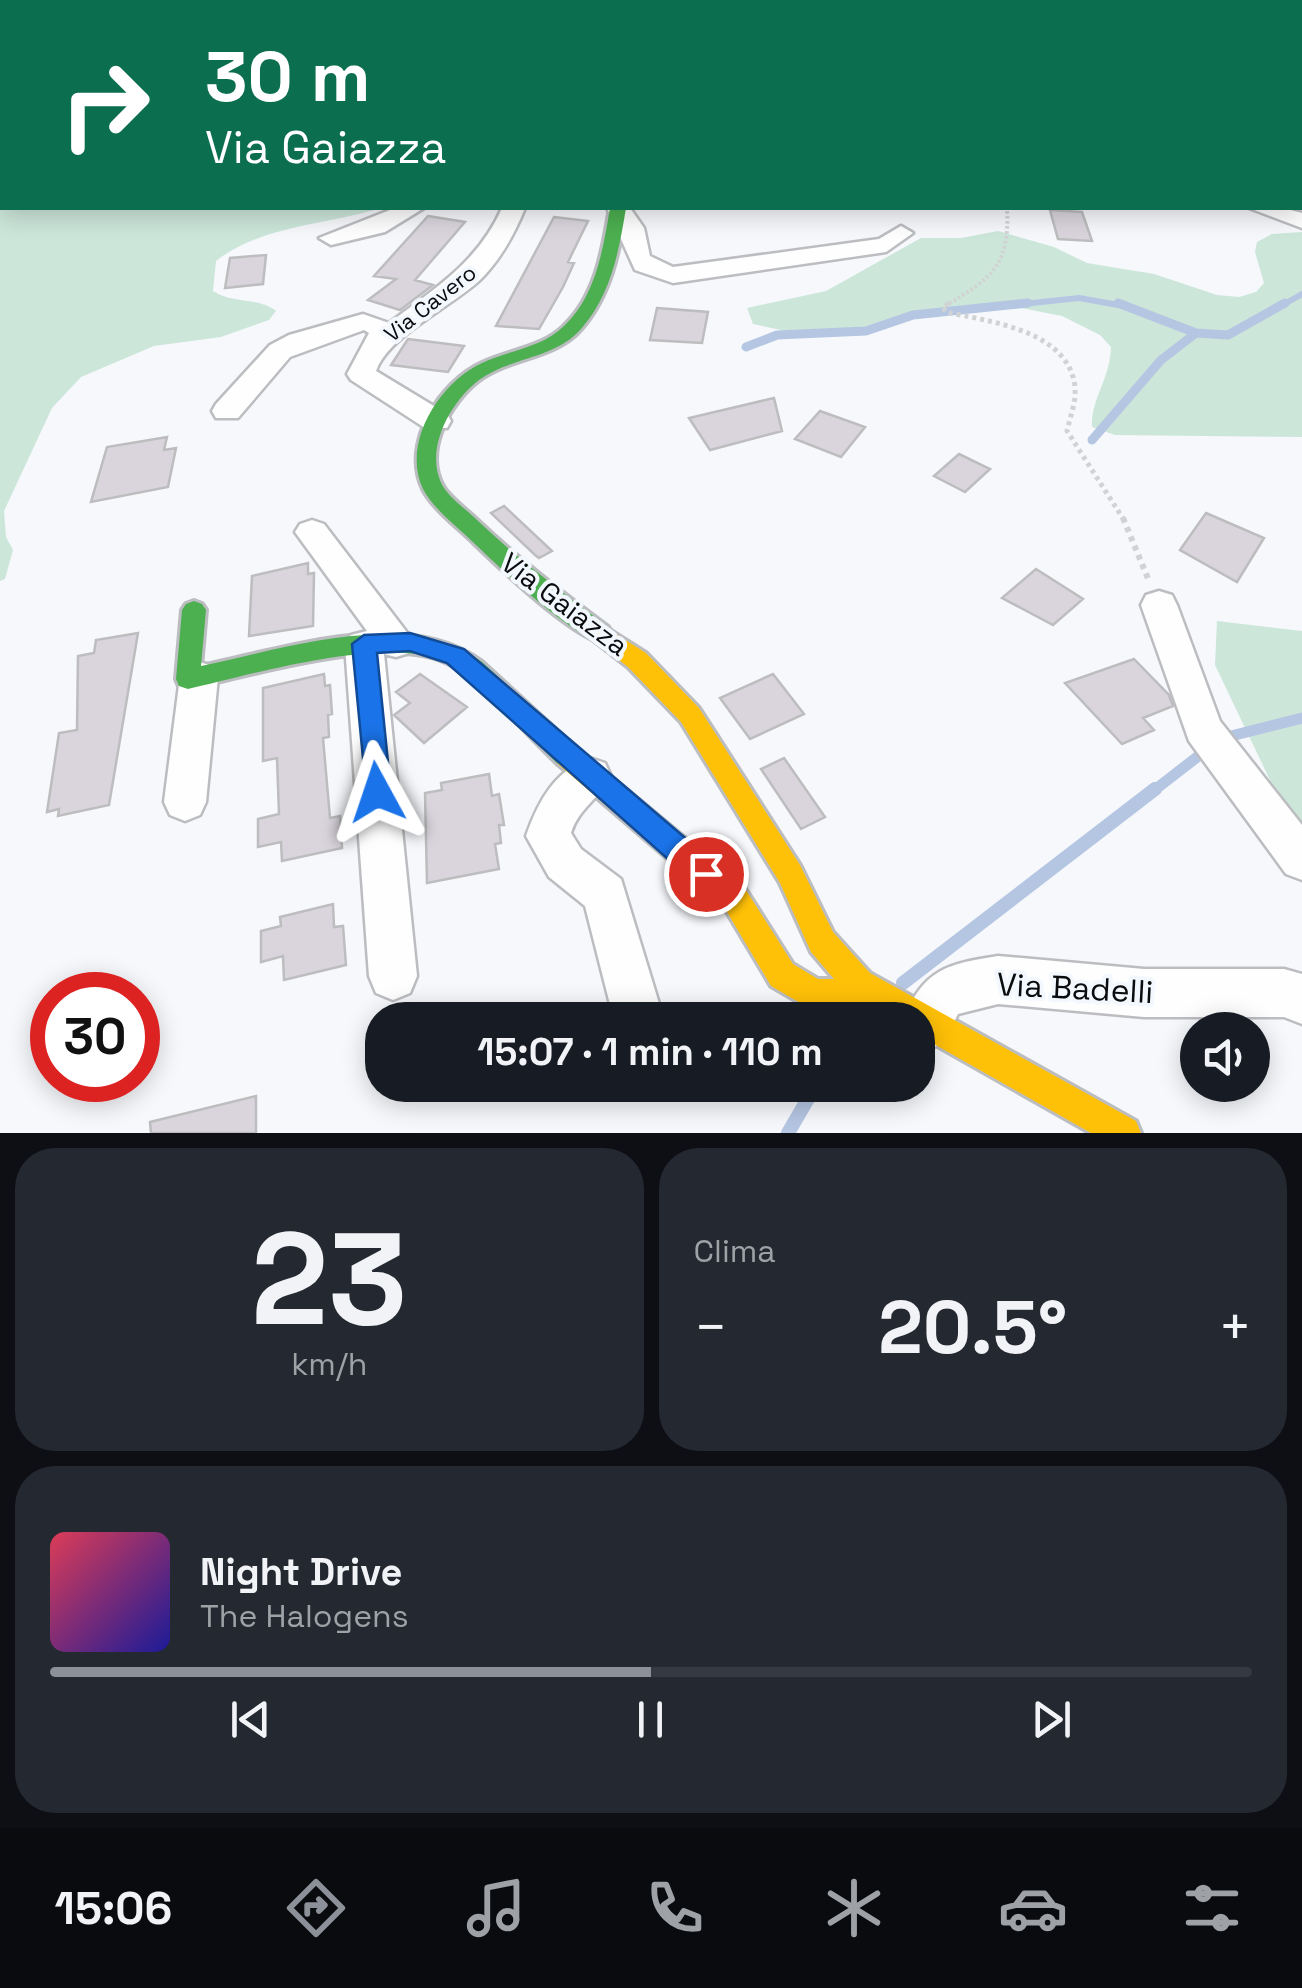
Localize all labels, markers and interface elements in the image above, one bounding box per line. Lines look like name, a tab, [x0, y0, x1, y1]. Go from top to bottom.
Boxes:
text: 30 m	[205, 32, 370, 121]
icon: right	[40, 40, 170, 170]
text: Via Gaiazza	[205, 119, 446, 176]
street label: Via Cavero	[378, 258, 482, 348]
street label: Via Gaiazza	[494, 544, 636, 664]
position arrow	[325, 740, 429, 844]
pin	[664, 832, 749, 917]
icon: arrive	[679, 847, 734, 902]
street label: Via Badelli	[996, 964, 1154, 1012]
speed limit sign: 30	[30, 972, 160, 1102]
map controls	[1180, 1012, 1270, 1102]
button: sound	[1180, 1012, 1270, 1102]
text: 15:07 · 1 min · 110 m	[477, 1028, 823, 1076]
text: 23	[251, 1196, 407, 1362]
text: Clima	[694, 1231, 776, 1271]
text: 20.5°	[878, 1279, 1067, 1375]
text: −	[694, 1292, 728, 1362]
text: +	[1218, 1292, 1252, 1362]
text: km/h	[291, 1344, 367, 1384]
text: Night Drive	[200, 1548, 402, 1596]
text: The Halogens	[200, 1596, 409, 1636]
icon: previous	[223, 1692, 278, 1747]
icon: pause	[623, 1692, 678, 1747]
icon: next	[1024, 1692, 1079, 1747]
icon: directions	[281, 1873, 351, 1943]
icon: music	[461, 1873, 531, 1943]
icon: phone	[640, 1873, 710, 1943]
icon: climate	[819, 1873, 889, 1943]
icon: car	[998, 1873, 1068, 1943]
icon: filters	[1177, 1873, 1247, 1943]
text: 15:06	[55, 1880, 172, 1937]

